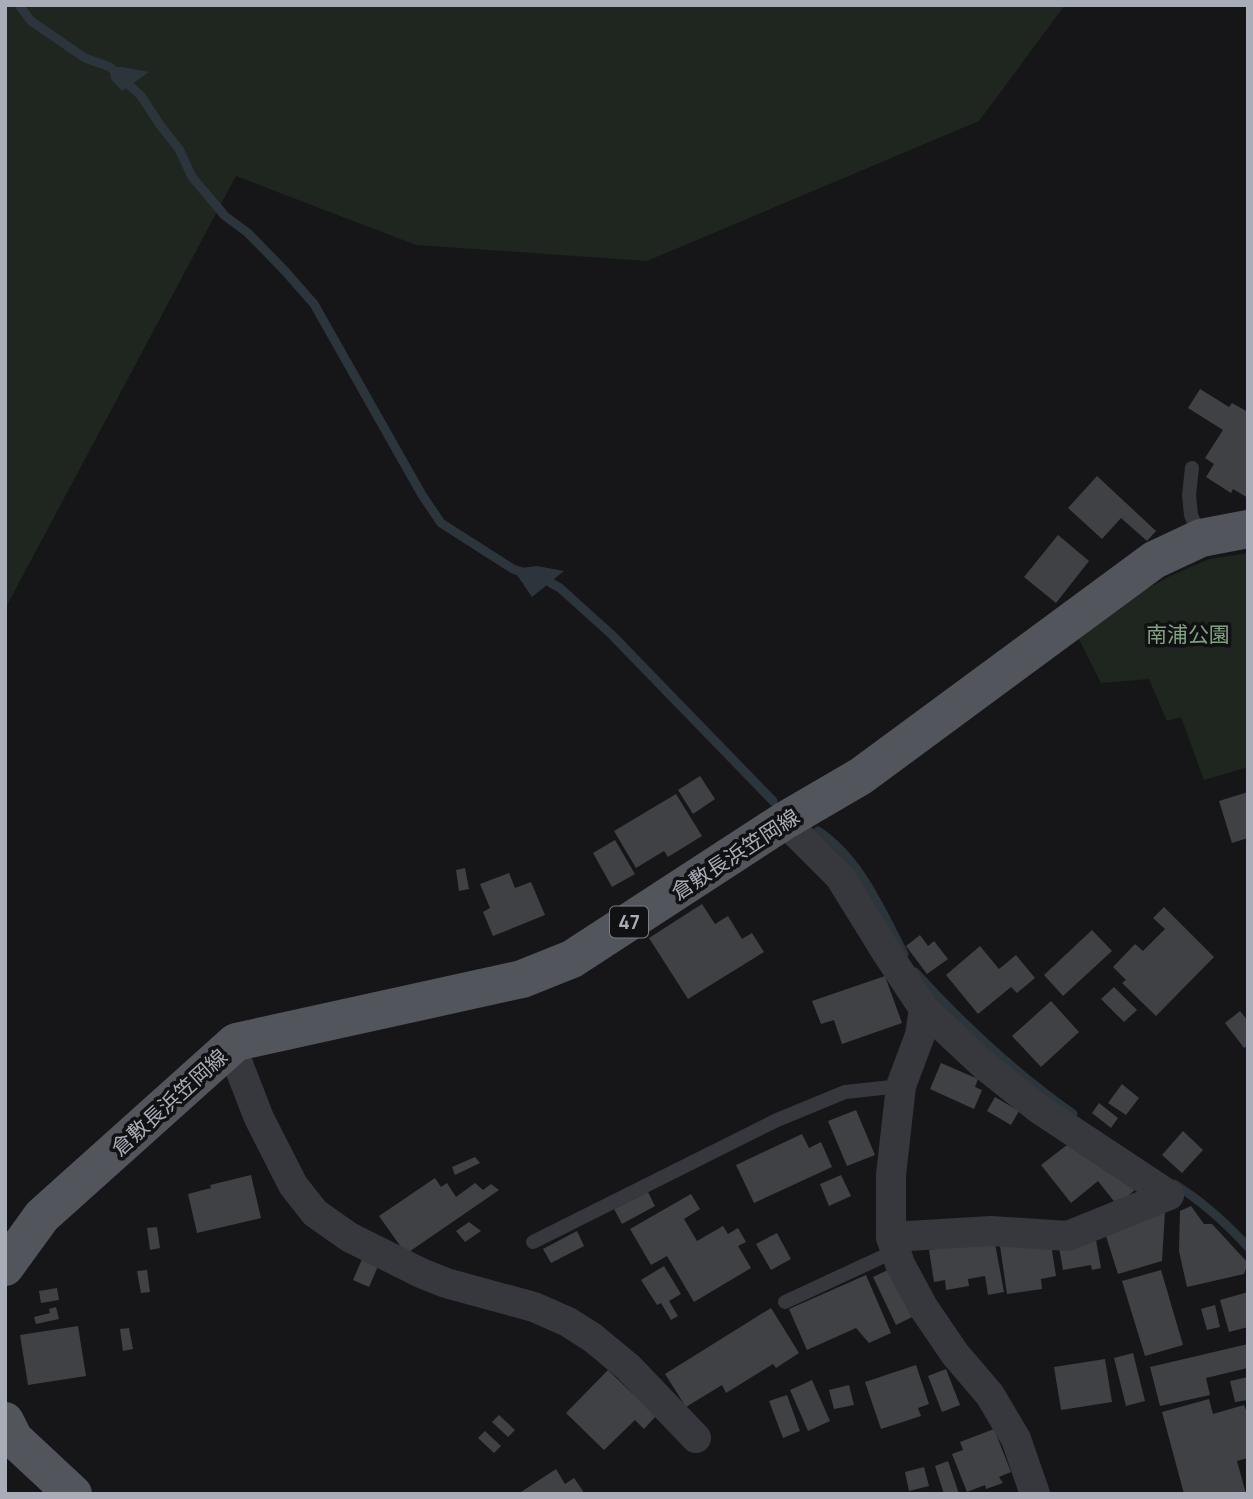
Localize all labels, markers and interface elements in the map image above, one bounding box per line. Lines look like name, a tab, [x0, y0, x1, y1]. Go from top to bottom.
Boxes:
park label: 南浦公園	[1146, 620, 1230, 648]
street label: 倉敷長浜笠岡線	[666, 802, 804, 906]
road number: 47	[610, 906, 648, 938]
street label: 倉敷長浜笠岡線	[105, 1042, 233, 1162]

